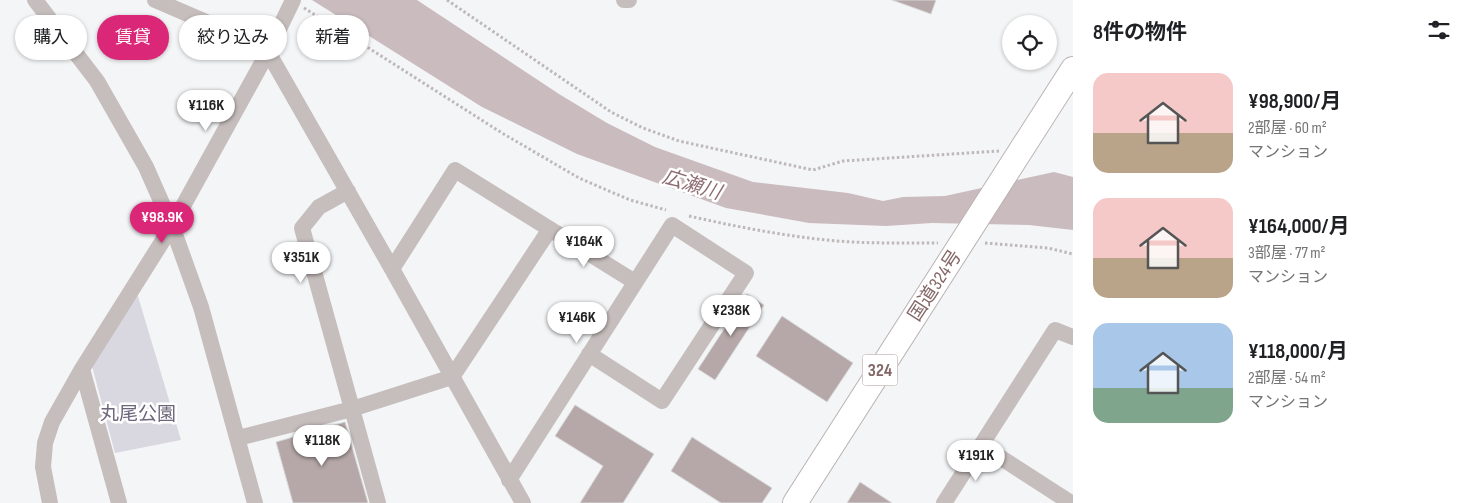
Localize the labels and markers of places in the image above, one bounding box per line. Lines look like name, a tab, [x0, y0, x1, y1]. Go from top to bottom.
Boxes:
pin: ¥116K	[171, 90, 241, 132]
pin: ¥98.9K	[121, 202, 203, 244]
pin: ¥164K	[549, 226, 619, 268]
pin: ¥351K	[266, 242, 336, 284]
pin: ¥238K	[696, 294, 766, 337]
pin: ¥146K	[542, 302, 612, 344]
pin: ¥118K	[287, 424, 357, 467]
pin: ¥191K	[941, 440, 1011, 482]

